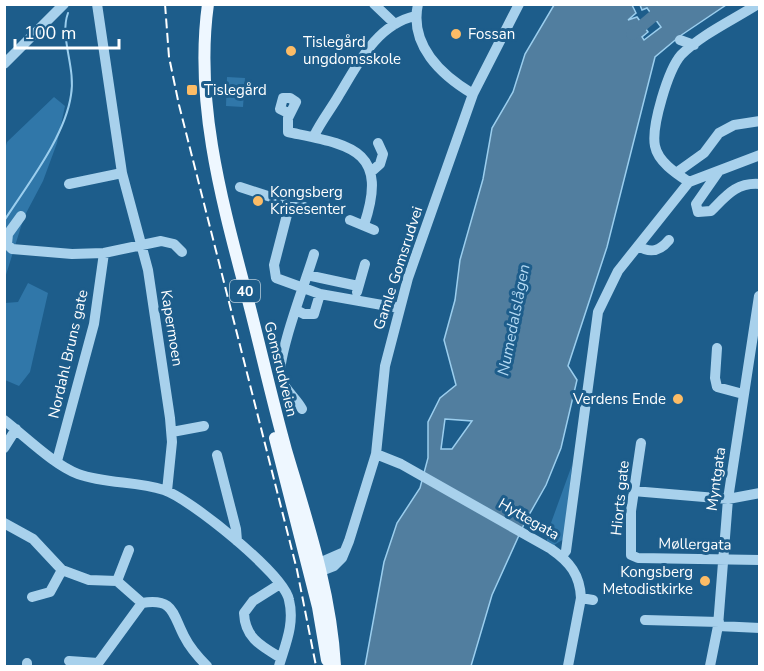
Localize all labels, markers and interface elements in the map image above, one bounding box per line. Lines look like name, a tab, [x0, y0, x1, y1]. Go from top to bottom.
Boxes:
scale bar	[15, 12, 118, 50]
text: 100 m	[24, 21, 76, 45]
place label: Fossan	[468, 24, 515, 44]
marker: Fossan	[449, 27, 463, 41]
place label: Tislegård ungdomsskole	[303, 32, 401, 69]
marker: Tislegård ungdomsskole	[284, 44, 298, 58]
place label: Tislegård	[204, 80, 267, 100]
marker: Tislegård	[185, 83, 199, 97]
place label: Kongsberg Krisesenter	[270, 182, 346, 219]
marker: Kongsberg Krisesenter	[251, 194, 265, 208]
street label: Gamle Gomsrudvei	[369, 204, 427, 332]
water label: Numedalslågen	[492, 262, 536, 378]
road number: 40	[230, 280, 260, 302]
street label: Nordahl Bruns gate	[43, 288, 93, 420]
street label: Kapermoen	[156, 288, 188, 368]
street label: Gomsrudveien	[260, 319, 302, 419]
place label: Verdens Ende	[572, 389, 666, 409]
marker: Verdens Ende	[671, 392, 685, 406]
street label: Myntgata	[702, 446, 730, 512]
street label: Hiorts gate	[606, 460, 634, 536]
street label: Hyttegata	[495, 493, 563, 545]
street label: Møllergata	[658, 533, 732, 555]
place label: Kongsberg Metodistkirke	[602, 562, 693, 599]
marker: Kongsberg Metodistkirke	[698, 574, 712, 588]

